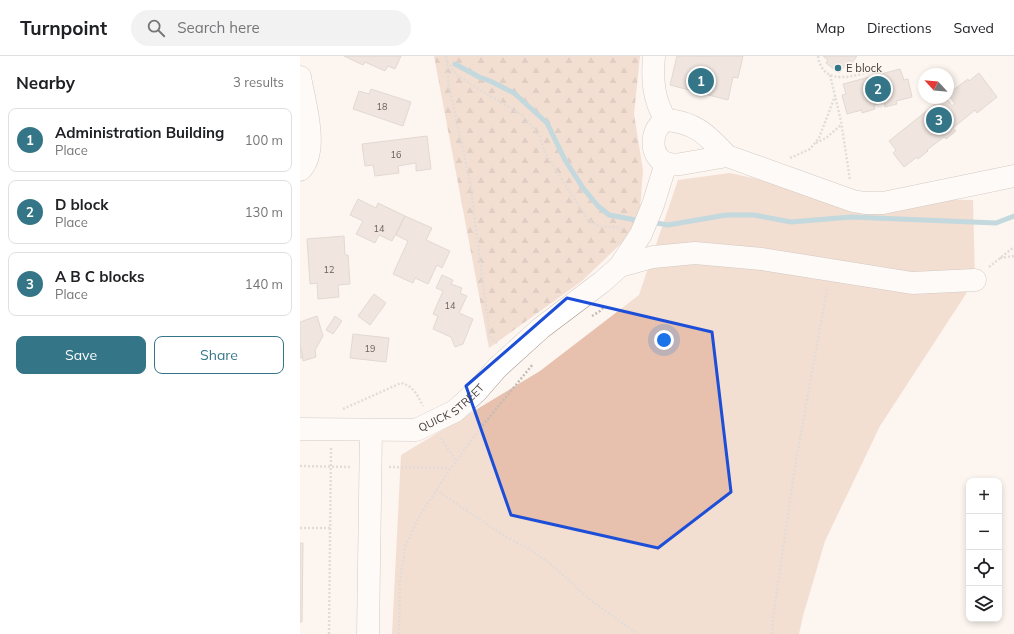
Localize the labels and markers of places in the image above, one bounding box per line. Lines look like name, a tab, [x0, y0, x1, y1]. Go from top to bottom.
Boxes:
place label: E block	[846, 61, 882, 75]
marker: E block	[833, 63, 843, 73]
pin: 1	[688, 66, 714, 96]
pin: 2	[865, 74, 891, 104]
pin: 3	[926, 105, 952, 135]

